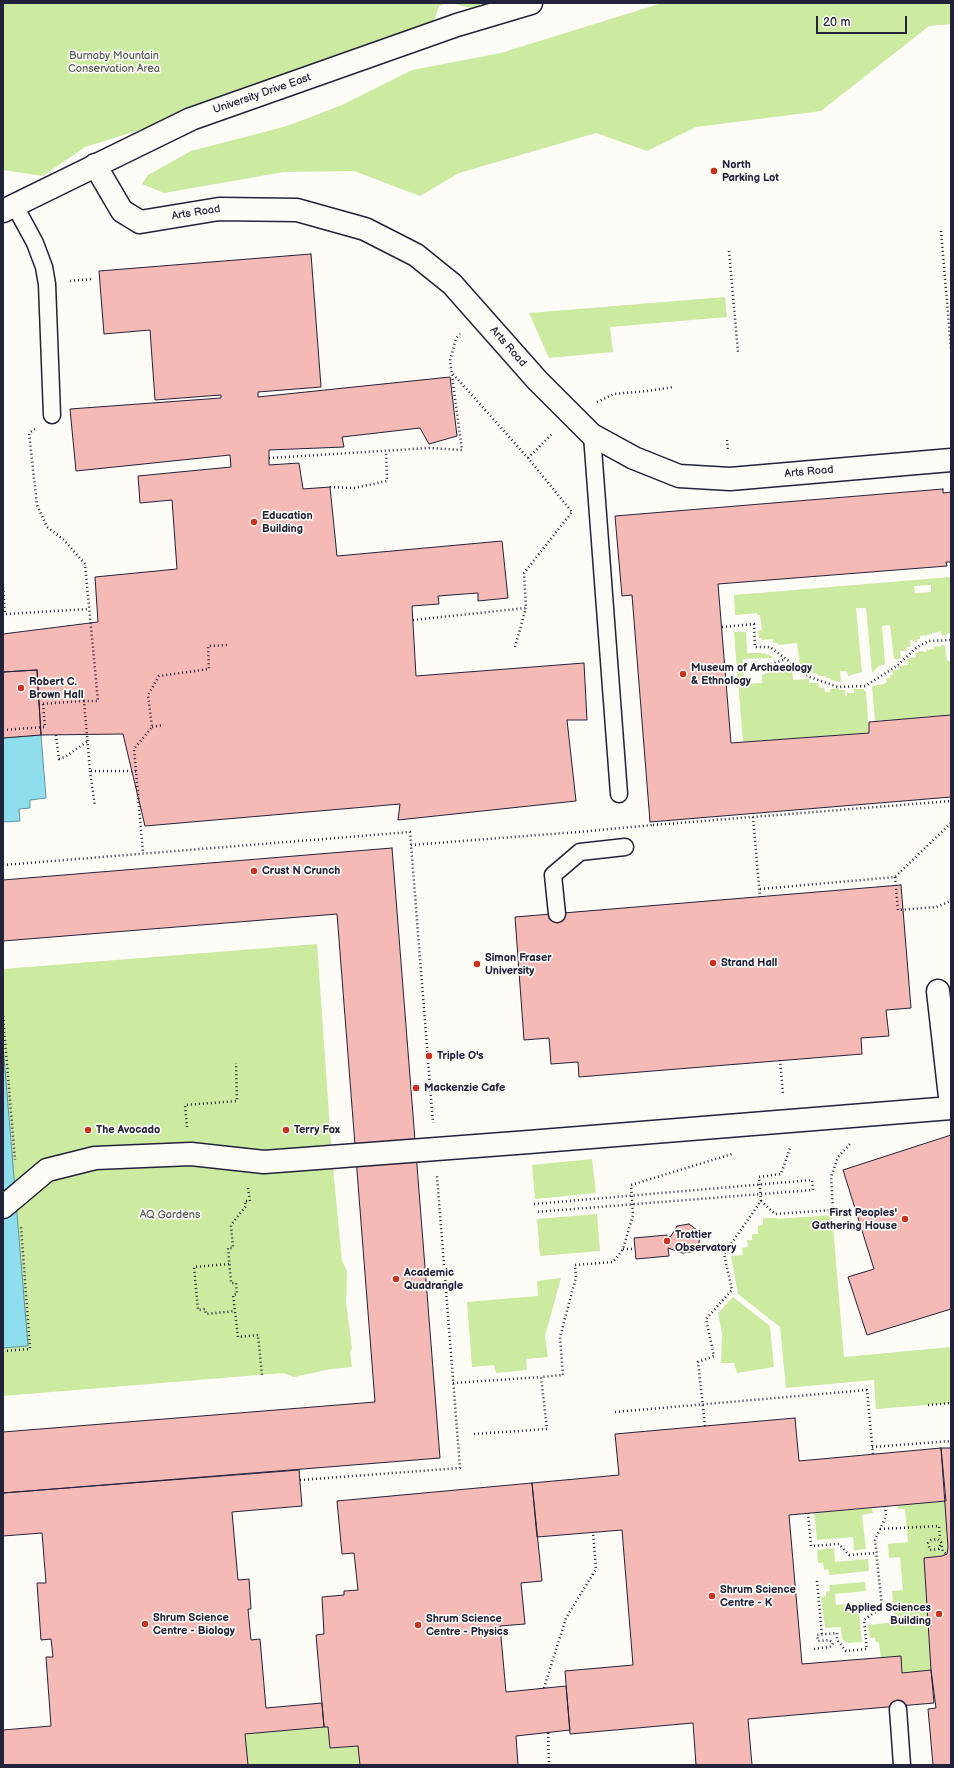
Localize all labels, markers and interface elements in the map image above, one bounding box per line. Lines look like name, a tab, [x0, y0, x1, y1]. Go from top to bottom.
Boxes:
scale bar	[818, 8, 909, 34]
text: 20 m	[823, 15, 850, 30]
park label: Burnaby Mountain Conservation Area	[68, 49, 160, 75]
street label: University Drive East	[211, 71, 313, 117]
place label: North Parking Lot	[722, 158, 779, 184]
marker: North Parking Lot	[709, 166, 719, 176]
street label: Arts Road	[171, 203, 221, 223]
street label: Arts Road	[487, 324, 529, 370]
street label: Arts Road	[784, 463, 834, 481]
place label: Education Building	[262, 509, 313, 535]
marker: Education Building	[249, 517, 259, 527]
place label: Museum of Archaeology & Ethnology	[691, 661, 812, 687]
marker: Museum of Archaeology & Ethnology	[678, 669, 688, 679]
place label: Robert C. Brown Hall	[29, 675, 83, 701]
marker: Robert C. Brown Hall	[16, 683, 26, 693]
place label: Crust N Crunch	[262, 864, 340, 878]
marker: Crust N Crunch	[249, 866, 259, 876]
place label: Simon Fraser University	[485, 951, 552, 977]
place label: Strand Hall	[721, 956, 777, 970]
marker: Strand Hall	[708, 958, 718, 968]
marker: Simon Fraser University	[472, 959, 482, 969]
place label: Triple O's	[437, 1049, 483, 1063]
marker: Triple O's	[424, 1051, 434, 1061]
place label: Mackenzie Cafe	[424, 1081, 505, 1095]
marker: Mackenzie Cafe	[411, 1083, 421, 1093]
place label: The Avocado	[96, 1123, 160, 1137]
place label: Terry Fox	[294, 1123, 340, 1137]
marker: The Avocado	[83, 1125, 93, 1135]
marker: Terry Fox	[281, 1125, 291, 1135]
place label: First Peoples' Gathering House	[812, 1206, 897, 1232]
park label: AQ Gardens	[140, 1208, 200, 1222]
marker: First Peoples' Gathering House	[900, 1214, 910, 1224]
place label: Trottier Observatory	[675, 1228, 736, 1254]
marker: Trottier Observatory	[662, 1236, 672, 1246]
place label: Academic Quadrangle	[404, 1266, 463, 1292]
marker: Academic Quadrangle	[391, 1274, 401, 1284]
place label: Shrum Science Centre - K	[720, 1583, 796, 1609]
marker: Shrum Science Centre - K	[707, 1591, 717, 1601]
place label: Applied Sciences Building	[845, 1601, 931, 1627]
marker: Applied Sciences Building	[934, 1609, 944, 1619]
place label: Shrum Science Centre - Biology	[153, 1611, 235, 1637]
place label: Shrum Science Centre - Physics	[426, 1612, 508, 1638]
marker: Shrum Science Centre - Biology	[140, 1619, 150, 1629]
marker: Shrum Science Centre - Physics	[413, 1620, 423, 1630]

